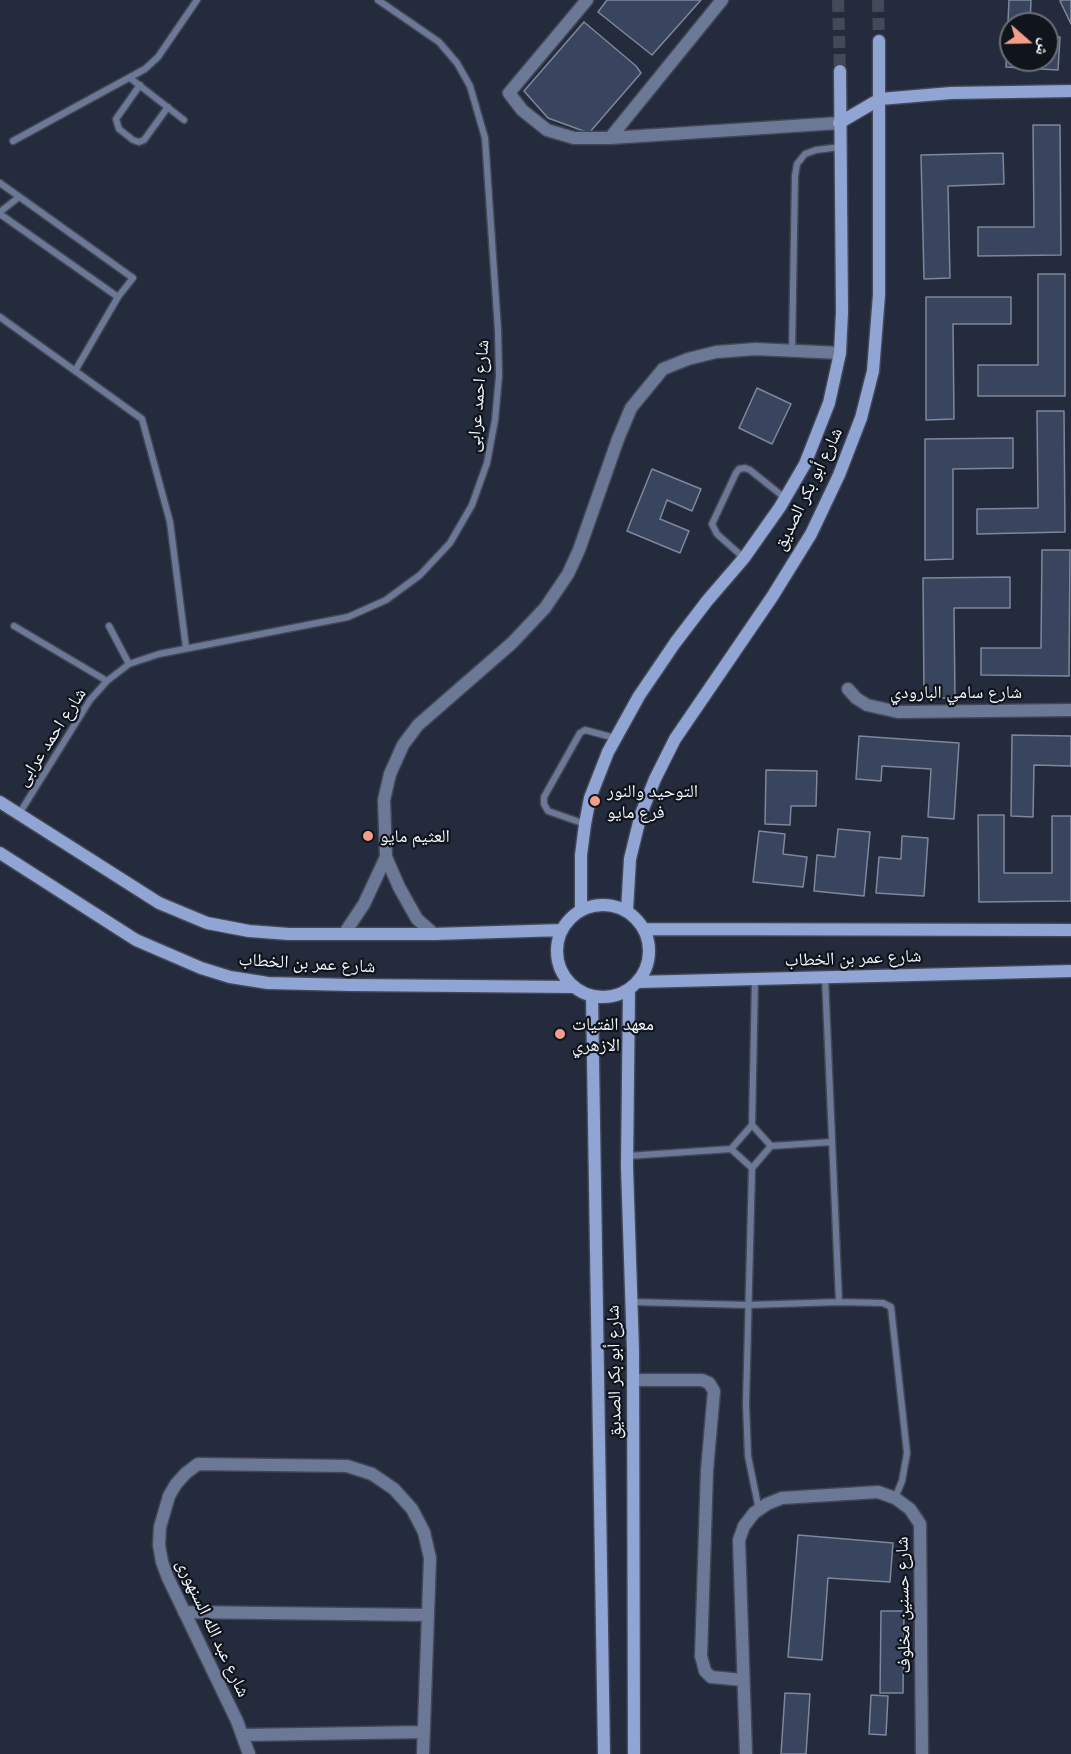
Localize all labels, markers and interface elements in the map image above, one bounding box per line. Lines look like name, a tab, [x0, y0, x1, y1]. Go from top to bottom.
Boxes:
north arrow	[999, 12, 1059, 72]
text: ش	[1032, 36, 1056, 59]
street label: شارع احمد عرابى	[462, 339, 494, 453]
street label: شارع أبو بكر الصديق	[769, 424, 847, 554]
street label: شارع سامي البارودي	[890, 681, 1022, 703]
street label: شارع احمد عرابى	[11, 684, 91, 790]
place label: التوحيد والنور فرع مايو	[607, 780, 698, 822]
marker: التوحيد والنور فرع مايو	[588, 794, 602, 808]
place label: العثيم مايو	[380, 825, 450, 847]
marker: العثيم مايو	[361, 829, 375, 843]
street label: شارع عمر بن الخطاب	[784, 945, 922, 971]
street label: شارع عمر بن الخطاب	[238, 949, 376, 977]
place label: معهد الفتيات الازهري	[572, 1013, 654, 1056]
marker: معهد الفتيات الازهري	[553, 1027, 567, 1041]
street label: شارع أبو بكر الصديق	[602, 1305, 626, 1439]
street label: شارع حسنين مخلوف	[891, 1536, 915, 1674]
street label: شارع عبد الله السنهورى	[172, 1556, 254, 1700]

